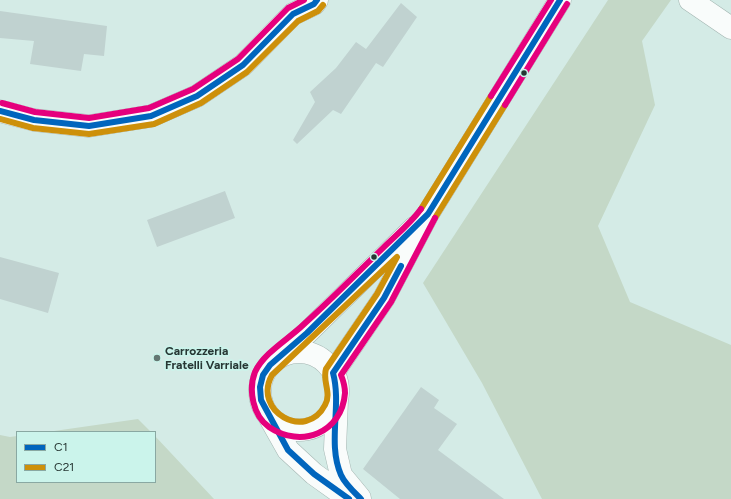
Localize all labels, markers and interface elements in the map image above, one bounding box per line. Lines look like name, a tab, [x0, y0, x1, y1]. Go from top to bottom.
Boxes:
unlabelled marker	[519, 68, 529, 78]
unlabelled marker	[369, 252, 379, 262]
place label: Carrozzeria Fratelli Varriale	[165, 344, 249, 372]
marker: Carrozzeria Fratelli Varriale	[152, 353, 162, 363]
legend	[16, 431, 156, 483]
text: C1	[54, 440, 68, 454]
text: C21	[54, 460, 74, 474]

